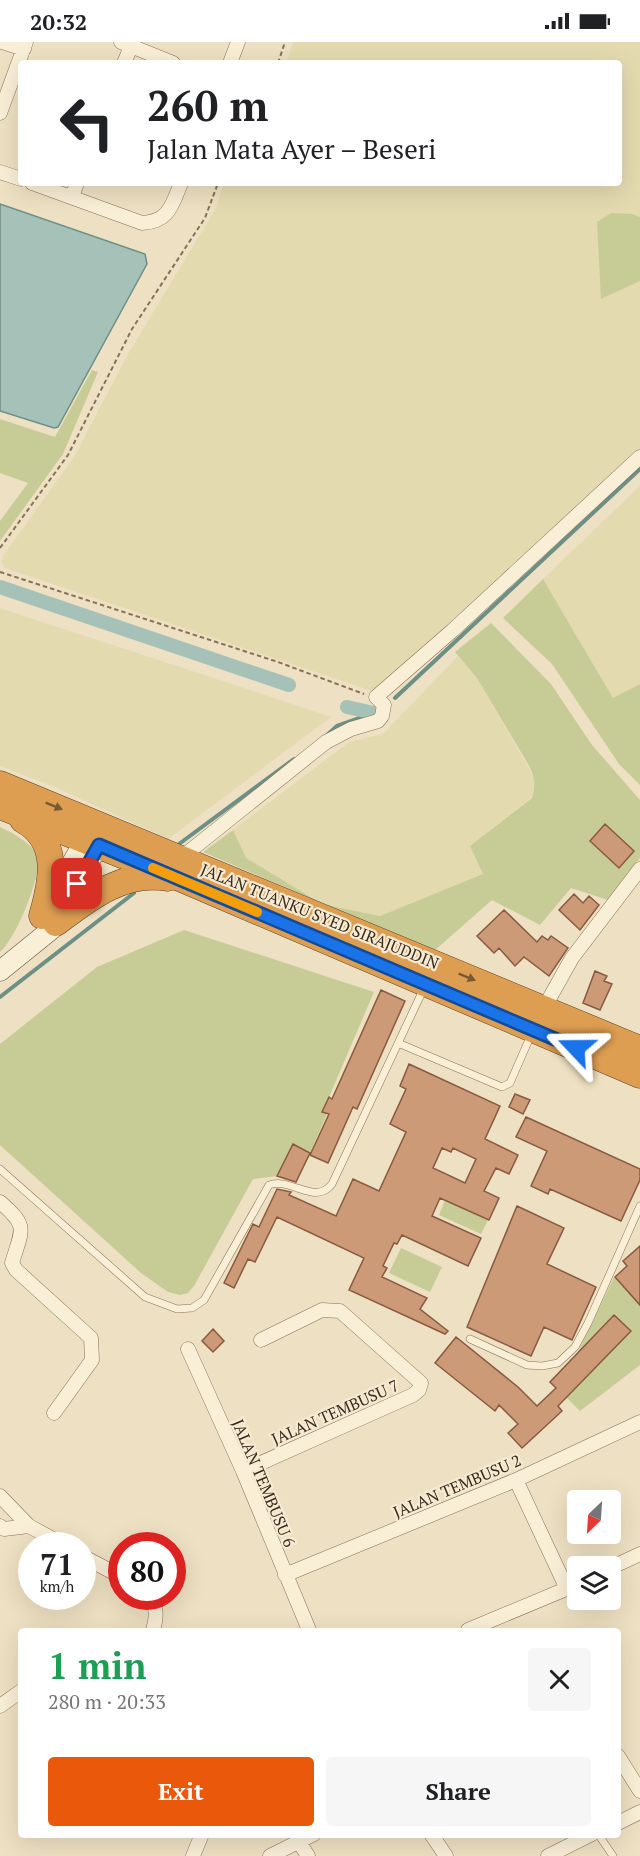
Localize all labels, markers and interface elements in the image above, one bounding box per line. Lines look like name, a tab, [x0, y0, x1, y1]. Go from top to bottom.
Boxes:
text: 20:32	[30, 7, 87, 36]
text: 260 m	[147, 77, 268, 133]
icon: left	[48, 84, 126, 162]
text: Jalan Mata Ayer – Beseri	[147, 131, 436, 167]
one-way arrow	[45, 802, 63, 811]
pin	[51, 858, 102, 909]
street label: JALAN TUANKU SYED SIRAJUDDIN	[198, 858, 443, 974]
icon: arrive	[60, 867, 93, 900]
one-way arrow	[459, 972, 477, 982]
position arrow	[544, 1016, 608, 1080]
street label: JALAN TEMBUSU 7	[268, 1374, 402, 1450]
street label: JALAN TEMBUSU 6	[227, 1416, 301, 1551]
street label: JALAN TEMBUSU 2	[390, 1449, 524, 1523]
north arrow	[567, 1490, 621, 1544]
map controls	[567, 1490, 621, 1610]
speed limit sign: 80	[108, 1532, 186, 1610]
text: 71	[40, 1544, 74, 1584]
button: layers	[567, 1556, 621, 1610]
text: km/h	[40, 1576, 74, 1596]
text: 1 min	[48, 1642, 146, 1689]
button: close	[528, 1648, 591, 1711]
text: 280 m · 20:33	[48, 1688, 166, 1715]
button: Exit	[48, 1757, 314, 1826]
button: Share	[326, 1757, 591, 1826]

